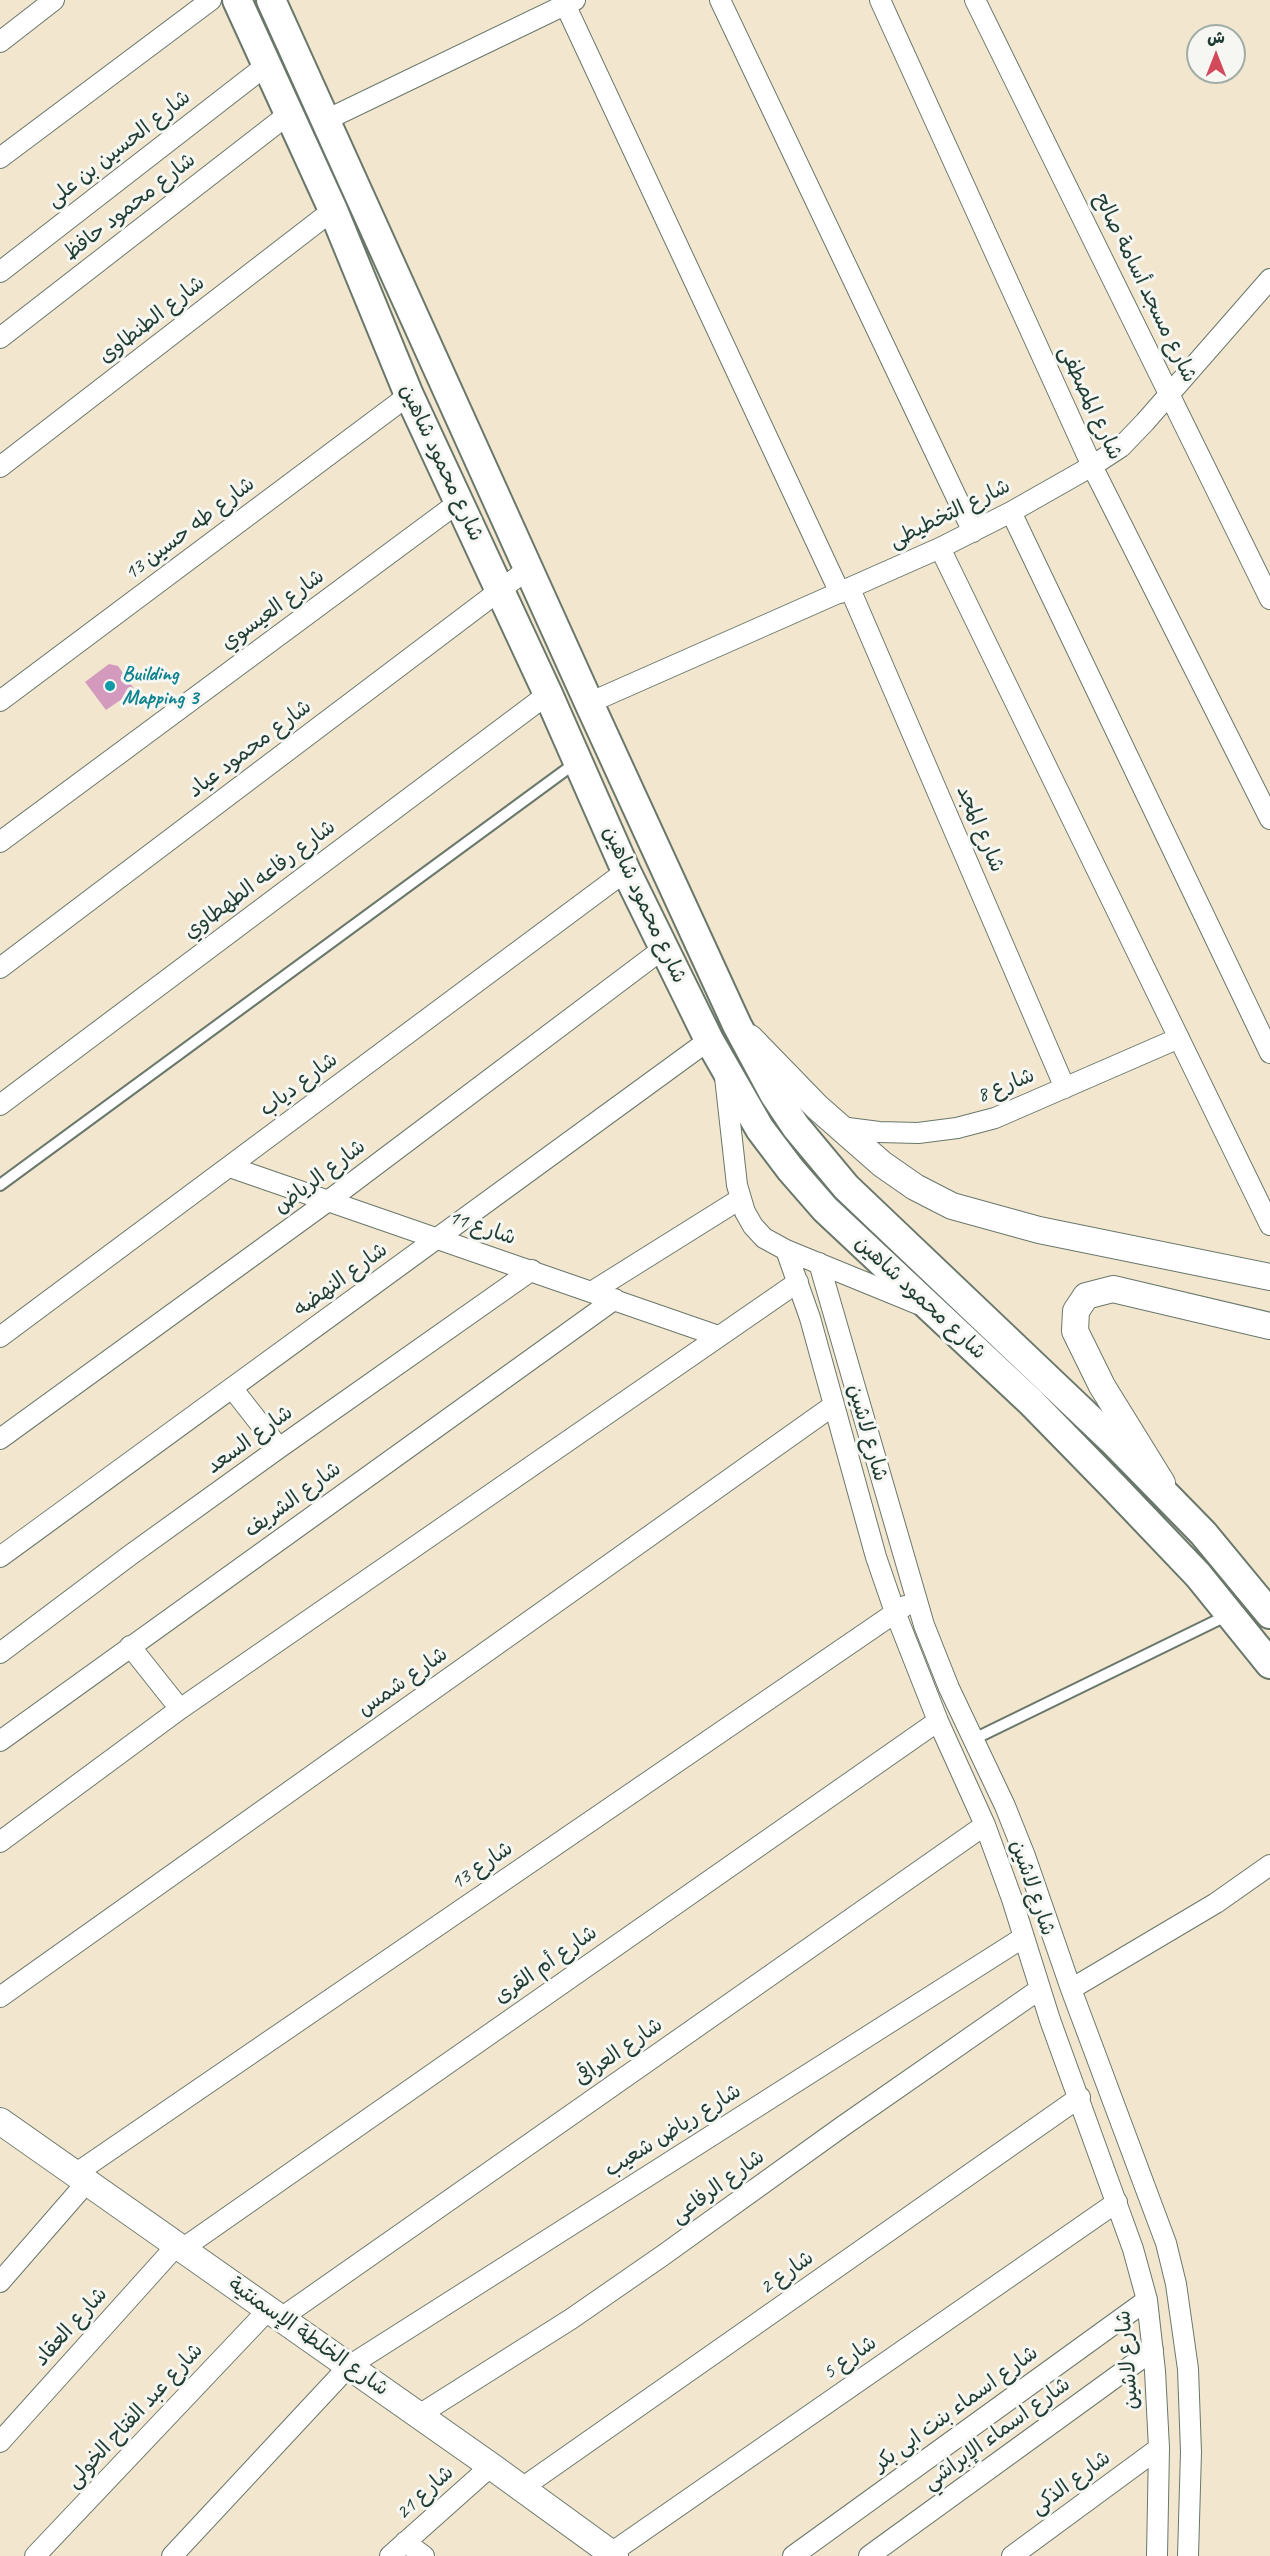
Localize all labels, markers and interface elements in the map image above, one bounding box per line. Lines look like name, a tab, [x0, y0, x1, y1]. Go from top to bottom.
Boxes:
north arrow	[1186, 24, 1246, 84]
text: ش	[1207, 28, 1225, 48]
street label: شارع الحسين بن على	[42, 85, 196, 213]
street label: شارع محمود حافظ	[59, 148, 201, 266]
street label: شارع مسجد أسامة صالح	[1088, 189, 1202, 387]
street label: شارع الطنطاوى	[94, 271, 210, 369]
street label: شارع المصطفى	[1053, 342, 1127, 464]
street label: شارع محمود شاهين	[394, 380, 488, 546]
street label: شارع طه حسين 13	[120, 472, 260, 586]
street label: شارع التخطيطى	[885, 474, 1015, 554]
street label: شارع العيسوي	[216, 564, 330, 656]
place label: Building Mapping 3	[122, 661, 198, 711]
marker: Building Mapping 3	[103, 679, 117, 693]
street label: شارع محمود عياد	[183, 694, 317, 804]
street label: شارع المجد	[950, 782, 1010, 876]
street label: شارع رفاعه الطهطاوي	[179, 815, 341, 945]
street label: شارع محمود شاهين	[597, 822, 691, 988]
street label: شارع دياب	[255, 1048, 343, 1122]
street label: شارع 8	[973, 1063, 1039, 1109]
street label: شارع الرياض	[269, 1134, 371, 1220]
street label: شارع 11	[445, 1205, 519, 1251]
street label: شارع محمود شاهين	[849, 1231, 991, 1365]
street label: شارع النهضه	[289, 1238, 393, 1322]
street label: شارع لاشين	[841, 1382, 893, 1484]
street label: شارع السعد	[202, 1400, 298, 1480]
street label: شارع الشريف	[240, 1457, 346, 1543]
street label: شارع شمس	[353, 1642, 453, 1722]
street label: شارع 13	[446, 1836, 518, 1896]
street label: شارع لاشين	[1004, 1837, 1060, 1939]
street label: شارع أم القرى	[490, 1920, 602, 2010]
street label: شارع العراقى	[570, 2013, 668, 2091]
street label: شارع رياض شعيب	[600, 2079, 746, 2183]
street label: شارع الرفاعى	[666, 2145, 770, 2229]
street label: شارع 2	[755, 2245, 819, 2301]
street label: شارع الخلطة الإسمنتية	[223, 2272, 393, 2402]
street label: شارع العقاد	[29, 2282, 113, 2372]
street label: شارع لاشين	[1111, 2309, 1145, 2411]
street label: شارع 5	[818, 2330, 882, 2386]
street label: شارع عبد الفتاح الخولى	[61, 2338, 209, 2494]
street label: شارع اسماء بنت ابى بكر	[869, 2341, 1043, 2477]
street label: شارع اسماء الإبراشي	[919, 2372, 1075, 2496]
street label: شارع الذكى	[1026, 2446, 1116, 2520]
street label: شارع 21	[391, 2460, 459, 2526]

